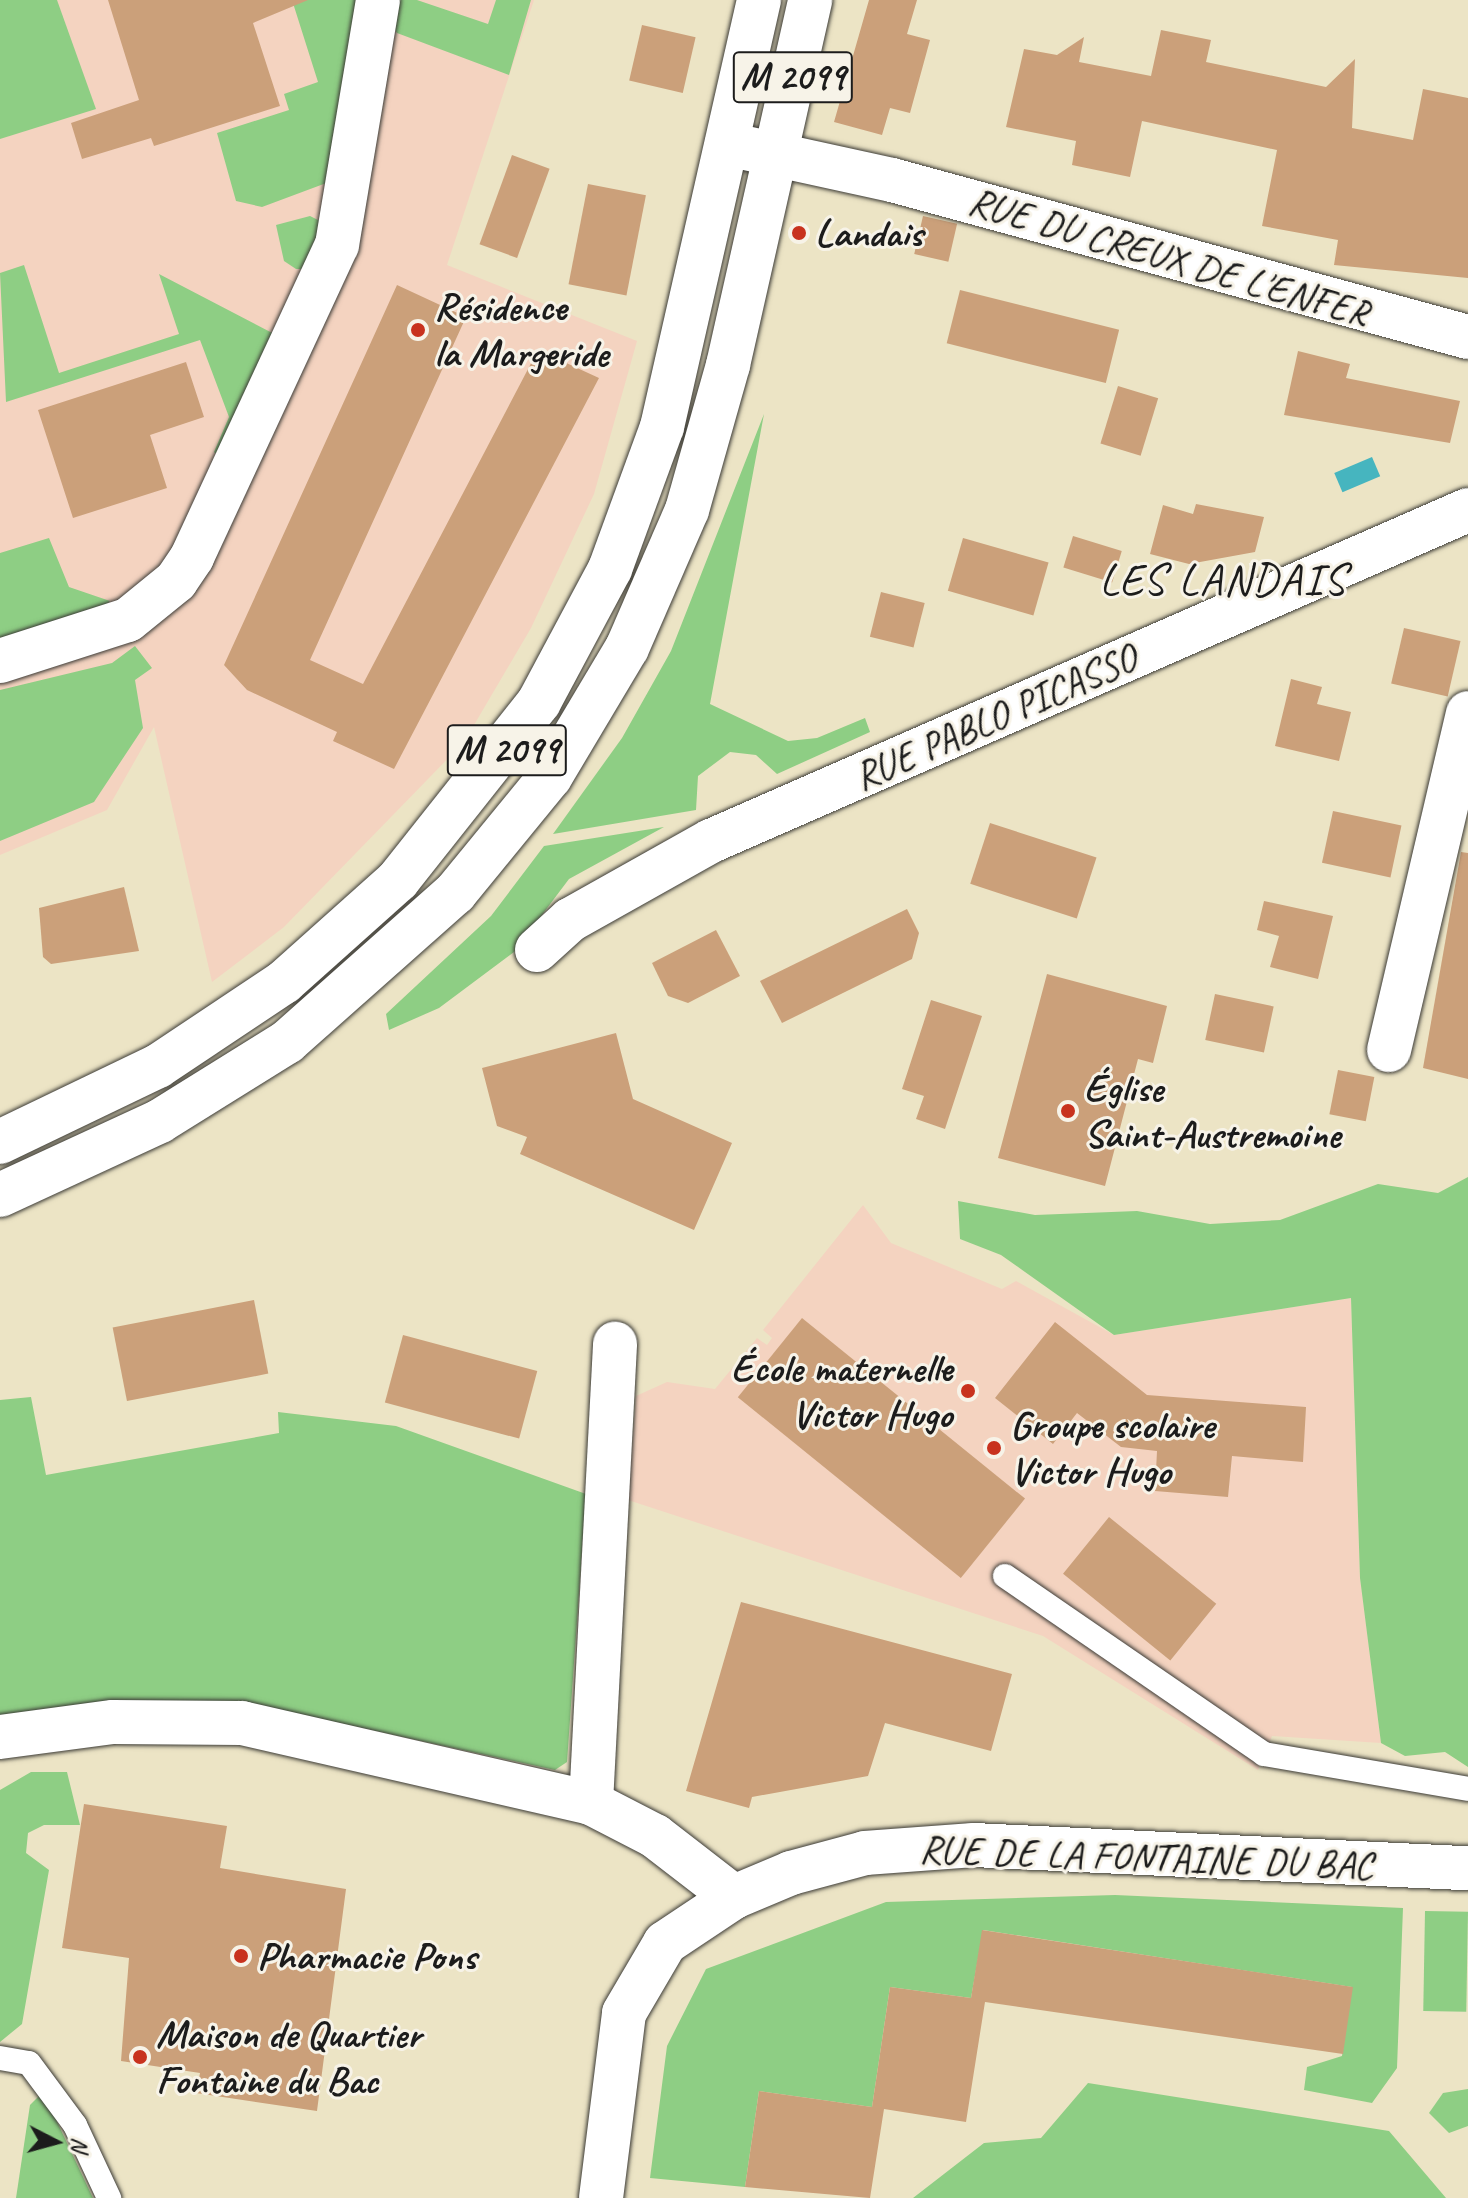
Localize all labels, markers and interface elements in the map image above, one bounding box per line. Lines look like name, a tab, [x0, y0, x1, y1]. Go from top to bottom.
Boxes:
road number: M 2099	[731, 43, 855, 111]
street label: RUE DU CREUX DE L'ENFER	[964, 177, 1374, 337]
place label: Landais	[815, 209, 923, 257]
marker: Landais	[790, 224, 808, 242]
place label: Résidence la Margeride	[434, 283, 610, 377]
marker: Résidence la Margeride	[409, 321, 427, 339]
district label: LES LANDAIS	[1100, 554, 1346, 606]
street label: RUE PABLO PICASSO	[847, 633, 1143, 801]
road number: M 2099	[445, 716, 569, 784]
place label: Église Saint-Austremoine	[1084, 1064, 1340, 1158]
marker: Église Saint-Austremoine	[1059, 1102, 1077, 1120]
place label: École maternelle Victor Hugo	[730, 1344, 952, 1438]
marker: École maternelle Victor Hugo	[959, 1382, 977, 1400]
place label: Groupe scolaire Victor Hugo	[1010, 1401, 1214, 1495]
marker: Groupe scolaire Victor Hugo	[985, 1439, 1003, 1457]
street label: RUE DE LA FONTAINE DU BAC	[919, 1825, 1373, 1889]
place label: Pharmacie Pons	[257, 1932, 476, 1980]
marker: Pharmacie Pons	[232, 1947, 250, 1965]
place label: Maison de Quartier Fontaine du Bac	[156, 2010, 421, 2104]
marker: Maison de Quartier Fontaine du Bac	[131, 2048, 149, 2066]
north arrow	[16, 2102, 96, 2182]
text: N	[65, 2136, 95, 2153]

